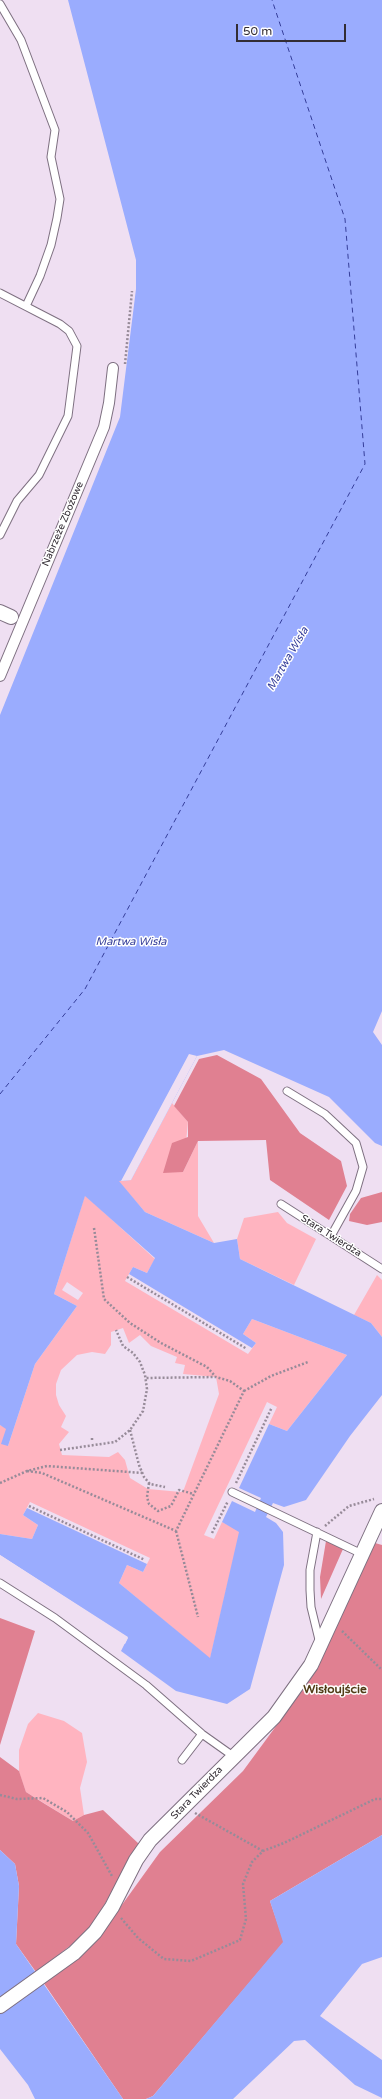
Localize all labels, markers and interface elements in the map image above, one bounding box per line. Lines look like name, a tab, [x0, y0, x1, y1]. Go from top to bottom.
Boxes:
scale bar	[238, 16, 348, 42]
text: 50 m	[243, 24, 272, 38]
street label: Nabrzeże Zbożowe	[40, 480, 86, 568]
water label: Martwa Wisła	[265, 625, 311, 693]
water label: Martwa Wisła	[96, 935, 166, 949]
street label: Stara Twierdza	[298, 1213, 364, 1259]
district label: Wisłoujście	[303, 1683, 367, 1697]
street label: Stara Twierdza	[169, 1764, 225, 1822]

